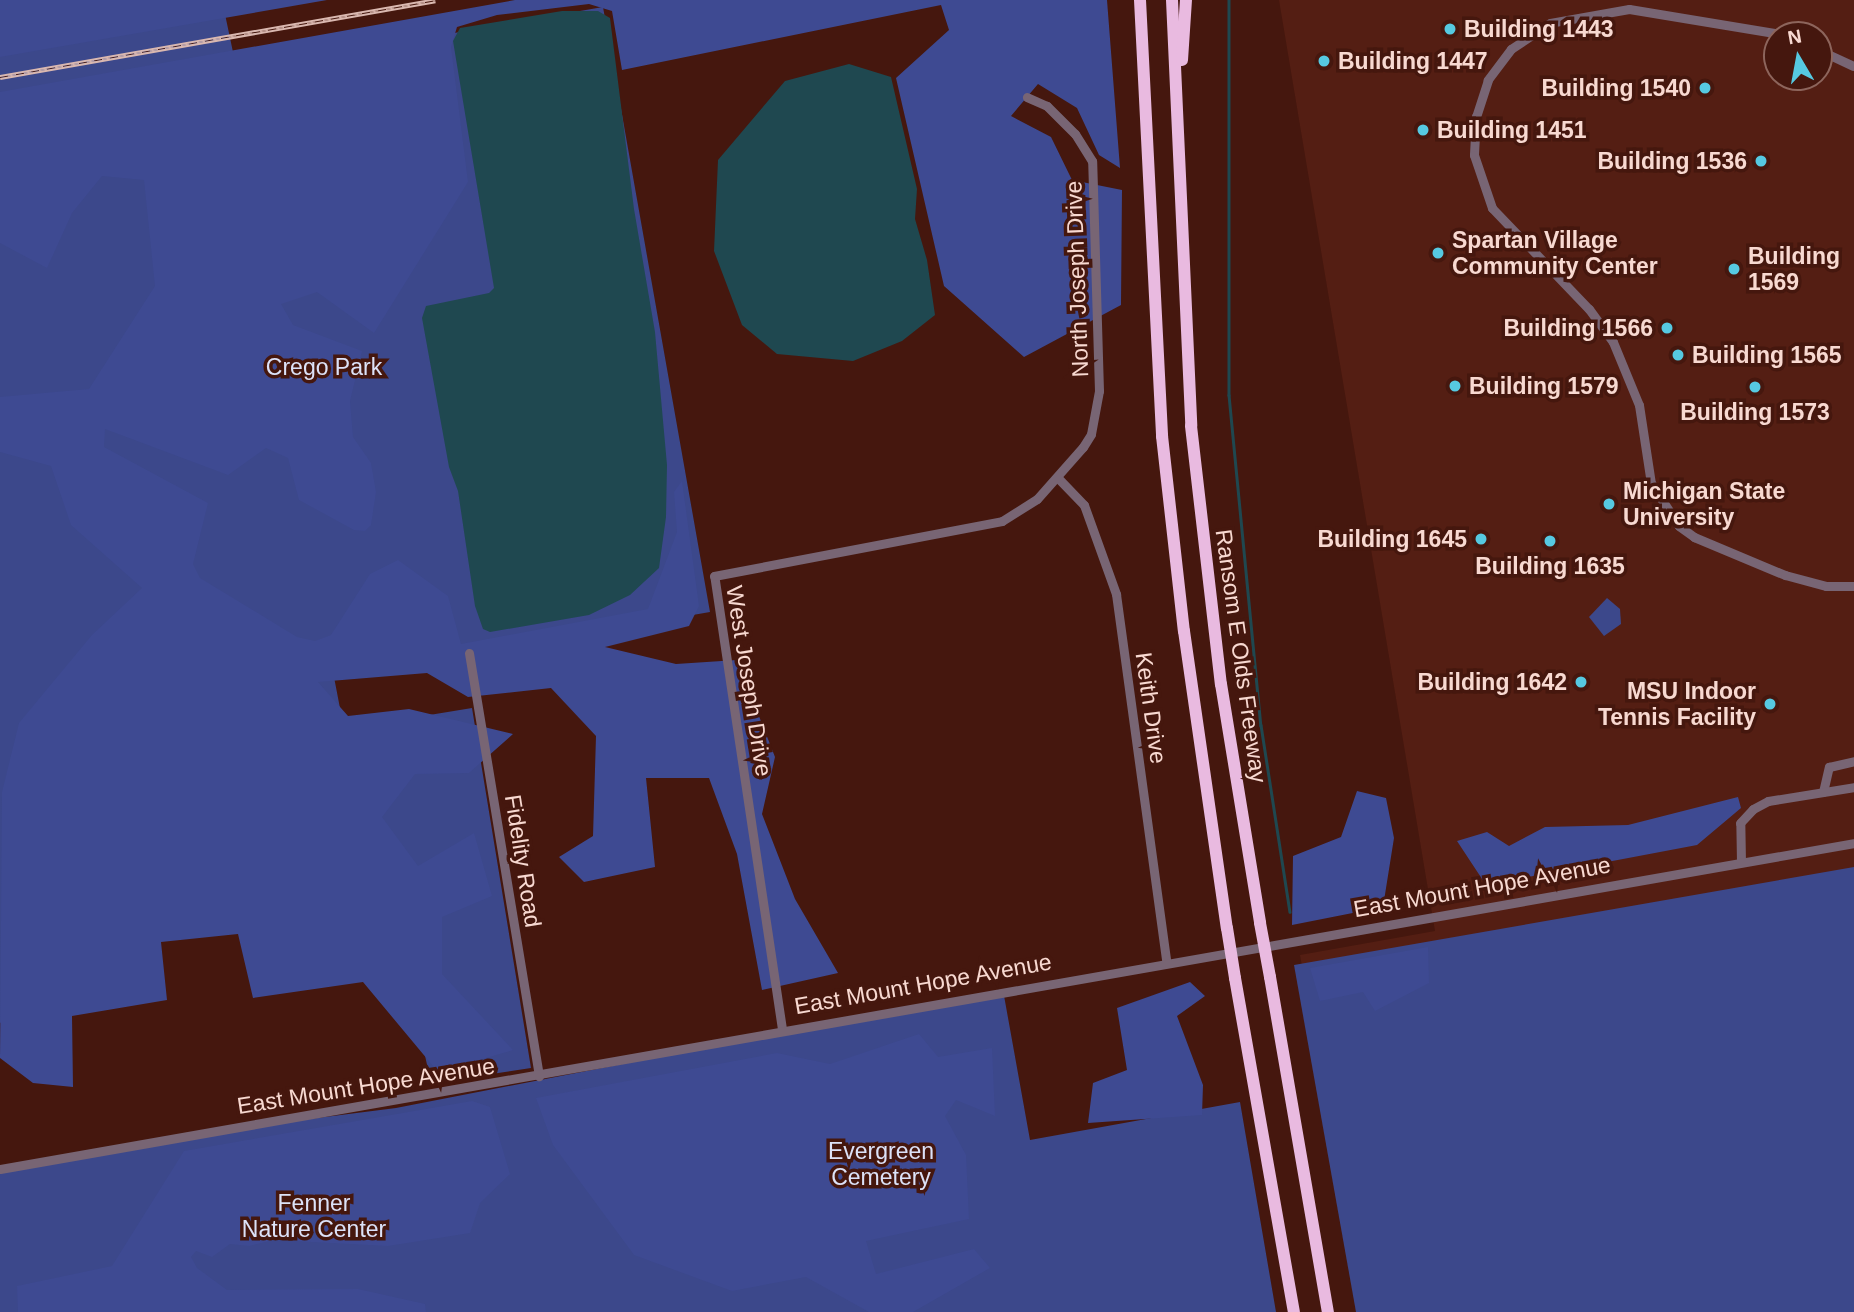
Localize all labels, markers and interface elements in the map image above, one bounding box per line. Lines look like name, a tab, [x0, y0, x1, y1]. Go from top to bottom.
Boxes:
place label: Building 1443	[1464, 15, 1614, 43]
marker: Building 1443	[1442, 21, 1458, 37]
north arrow	[1763, 21, 1833, 91]
text: N	[1786, 25, 1803, 48]
place label: Building 1447	[1338, 47, 1488, 75]
marker: Building 1447	[1316, 53, 1332, 69]
place label: Building 1540	[1541, 74, 1691, 102]
marker: Building 1540	[1697, 80, 1713, 96]
place label: Building 1451	[1437, 116, 1587, 144]
marker: Building 1451	[1415, 122, 1431, 138]
place label: Building 1536	[1597, 147, 1747, 175]
marker: Building 1536	[1753, 153, 1769, 169]
street label: North Joseph Drive	[1060, 180, 1094, 378]
place label: Spartan Village Community Center	[1452, 226, 1658, 280]
place label: Building 1569	[1748, 242, 1840, 296]
marker: Spartan Village Community Center	[1430, 245, 1446, 261]
marker: Building 1569	[1726, 261, 1742, 277]
place label: Building 1566	[1503, 314, 1653, 342]
marker: Building 1566	[1659, 320, 1675, 336]
place label: Building 1565	[1692, 341, 1842, 369]
marker: Building 1565	[1670, 347, 1686, 363]
park label: Crego Park	[266, 353, 382, 381]
place label: Building 1579	[1469, 372, 1619, 400]
marker: Building 1579	[1447, 378, 1463, 394]
marker: Building 1573	[1747, 379, 1763, 395]
place label: Building 1573	[1680, 398, 1830, 426]
place label: Michigan State University	[1623, 477, 1785, 531]
marker: Michigan State University	[1601, 496, 1617, 512]
place label: Building 1645	[1317, 525, 1467, 553]
street label: Ransom E Olds Freeway	[1210, 528, 1272, 784]
marker: Building 1645	[1473, 531, 1489, 547]
marker: Building 1635	[1542, 533, 1558, 549]
place label: Building 1635	[1475, 552, 1625, 580]
street label: West Joseph Drive	[720, 584, 778, 778]
street label: Keith Drive	[1130, 650, 1172, 766]
place label: Building 1642	[1417, 668, 1567, 696]
marker: Building 1642	[1573, 674, 1589, 690]
place label: MSU Indoor Tennis Facility	[1598, 677, 1756, 731]
marker: MSU Indoor Tennis Facility	[1762, 696, 1778, 712]
street label: Fidelity Road	[499, 793, 547, 929]
street label: East Mount Hope Avenue	[1351, 851, 1613, 923]
street label: East Mount Hope Avenue	[792, 948, 1054, 1020]
street label: East Mount Hope Avenue	[235, 1052, 497, 1120]
park label: Evergreen Cemetery	[828, 1137, 934, 1191]
park label: Fenner Nature Center	[242, 1189, 386, 1243]

